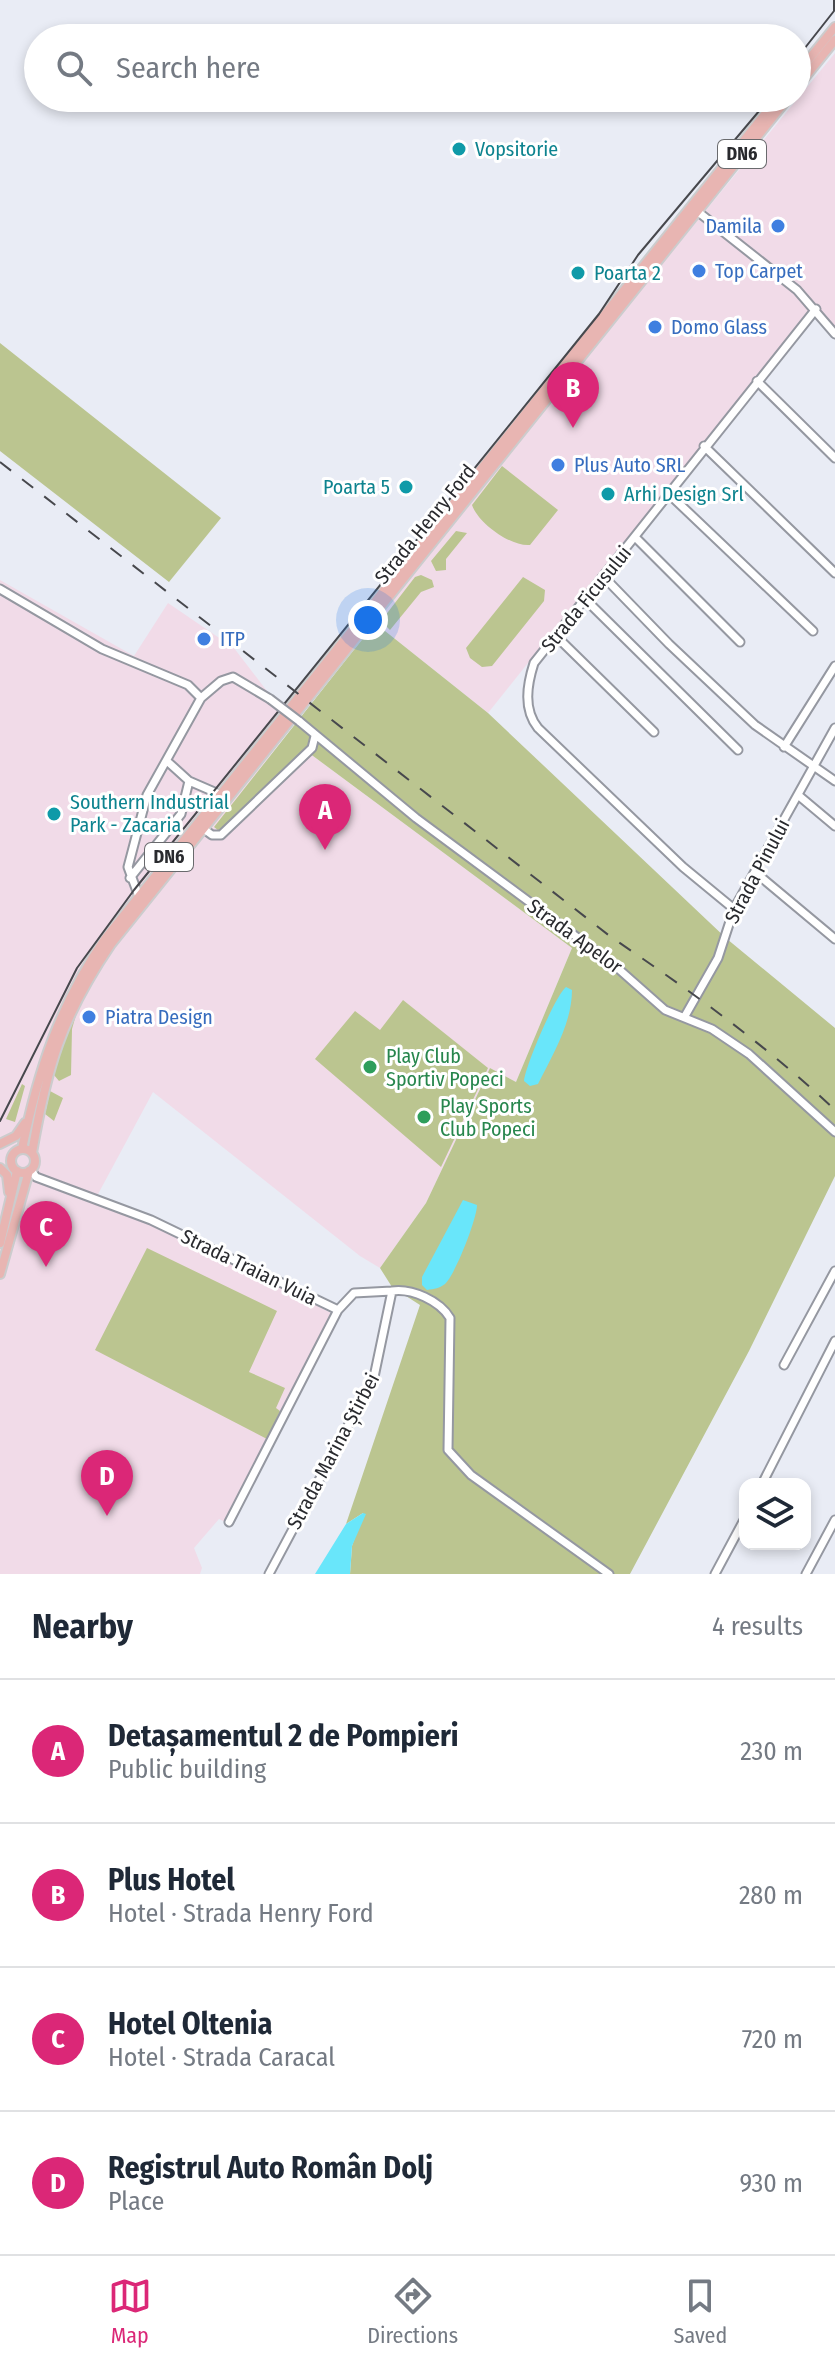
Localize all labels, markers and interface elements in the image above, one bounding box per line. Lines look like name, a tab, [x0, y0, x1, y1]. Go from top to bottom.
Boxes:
search box	[24, 24, 811, 112]
icon: search	[52, 46, 96, 90]
text: Search here	[116, 50, 261, 86]
place label: Vopsitorie	[475, 137, 558, 161]
marker: Vopsitorie	[450, 140, 468, 158]
road number: DN6	[718, 140, 766, 168]
place label: Damila	[705, 214, 762, 238]
marker: Damila	[769, 217, 787, 235]
place label: Top Carpet	[715, 259, 803, 283]
place label: Poarta 2	[594, 261, 661, 285]
marker: Top Carpet	[690, 262, 708, 280]
marker: Poarta 2	[569, 264, 587, 282]
place label: Domo Glass	[671, 315, 767, 339]
marker: Domo Glass	[646, 318, 664, 336]
pin: B	[547, 362, 599, 428]
place label: Plus Auto SRL	[574, 453, 685, 477]
marker: Plus Auto SRL	[549, 456, 567, 474]
street label: Strada Henry Ford	[370, 459, 480, 589]
place label: Poarta 5	[323, 475, 390, 499]
marker: Poarta 5	[397, 478, 415, 496]
place label: Arhi Design Srl	[624, 482, 744, 506]
marker: Arhi Design Srl	[599, 485, 617, 503]
street label: Strada Ficusului	[536, 541, 636, 657]
your location	[348, 600, 388, 640]
place label: ITP	[220, 627, 245, 651]
marker: ITP	[195, 630, 213, 648]
pin: A	[299, 784, 351, 850]
place label: Southern Industrial Park - Zacaria	[70, 790, 229, 837]
marker: Southern Industrial Park - Zacaria	[45, 805, 63, 823]
street label: Strada Pinului	[719, 815, 795, 927]
road number: DN6	[145, 843, 193, 871]
street label: Strada Apelor	[523, 894, 627, 979]
place label: Piatra Design	[105, 1005, 213, 1029]
marker: Piatra Design	[80, 1008, 98, 1026]
place label: Play Club Sportiv Popeci	[386, 1044, 504, 1091]
marker: Play Club Sportiv Popeci	[361, 1058, 379, 1076]
place label: Play Sports Club Popeci	[440, 1094, 536, 1141]
marker: Play Sports Club Popeci	[415, 1108, 433, 1126]
pin: C	[20, 1201, 72, 1267]
street label: Strada Traian Vuia	[177, 1224, 321, 1310]
street label: Strada Marina Știrbei	[282, 1369, 385, 1533]
pin: D	[81, 1450, 133, 1516]
map controls	[739, 1478, 811, 1550]
button: layers	[739, 1478, 811, 1550]
text: Nearby	[32, 1606, 133, 1647]
text: 4 results	[712, 1611, 803, 1642]
text: Detașamentul 2 de Pompieri	[108, 1718, 459, 1754]
text: A	[51, 1736, 65, 1767]
text: 230 m	[740, 1736, 803, 1767]
text: Public building	[108, 1754, 266, 1785]
text: Plus Hotel	[108, 1862, 235, 1898]
text: B	[51, 1880, 65, 1911]
text: 280 m	[739, 1880, 803, 1911]
text: Hotel · Strada Henry Ford	[108, 1898, 374, 1929]
text: Hotel Oltenia	[108, 2006, 272, 2042]
text: C	[51, 2024, 65, 2055]
text: 720 m	[742, 2024, 803, 2055]
text: Hotel · Strada Caracal	[108, 2042, 335, 2073]
text: Registrul Auto Român Dolj	[108, 2150, 433, 2186]
text: D	[50, 2168, 66, 2199]
text: 930 m	[740, 2168, 803, 2199]
text: Place	[108, 2186, 164, 2217]
tab: Map	[108, 2274, 152, 2349]
tab: Directions	[367, 2274, 458, 2349]
tab: Saved	[674, 2274, 727, 2349]

